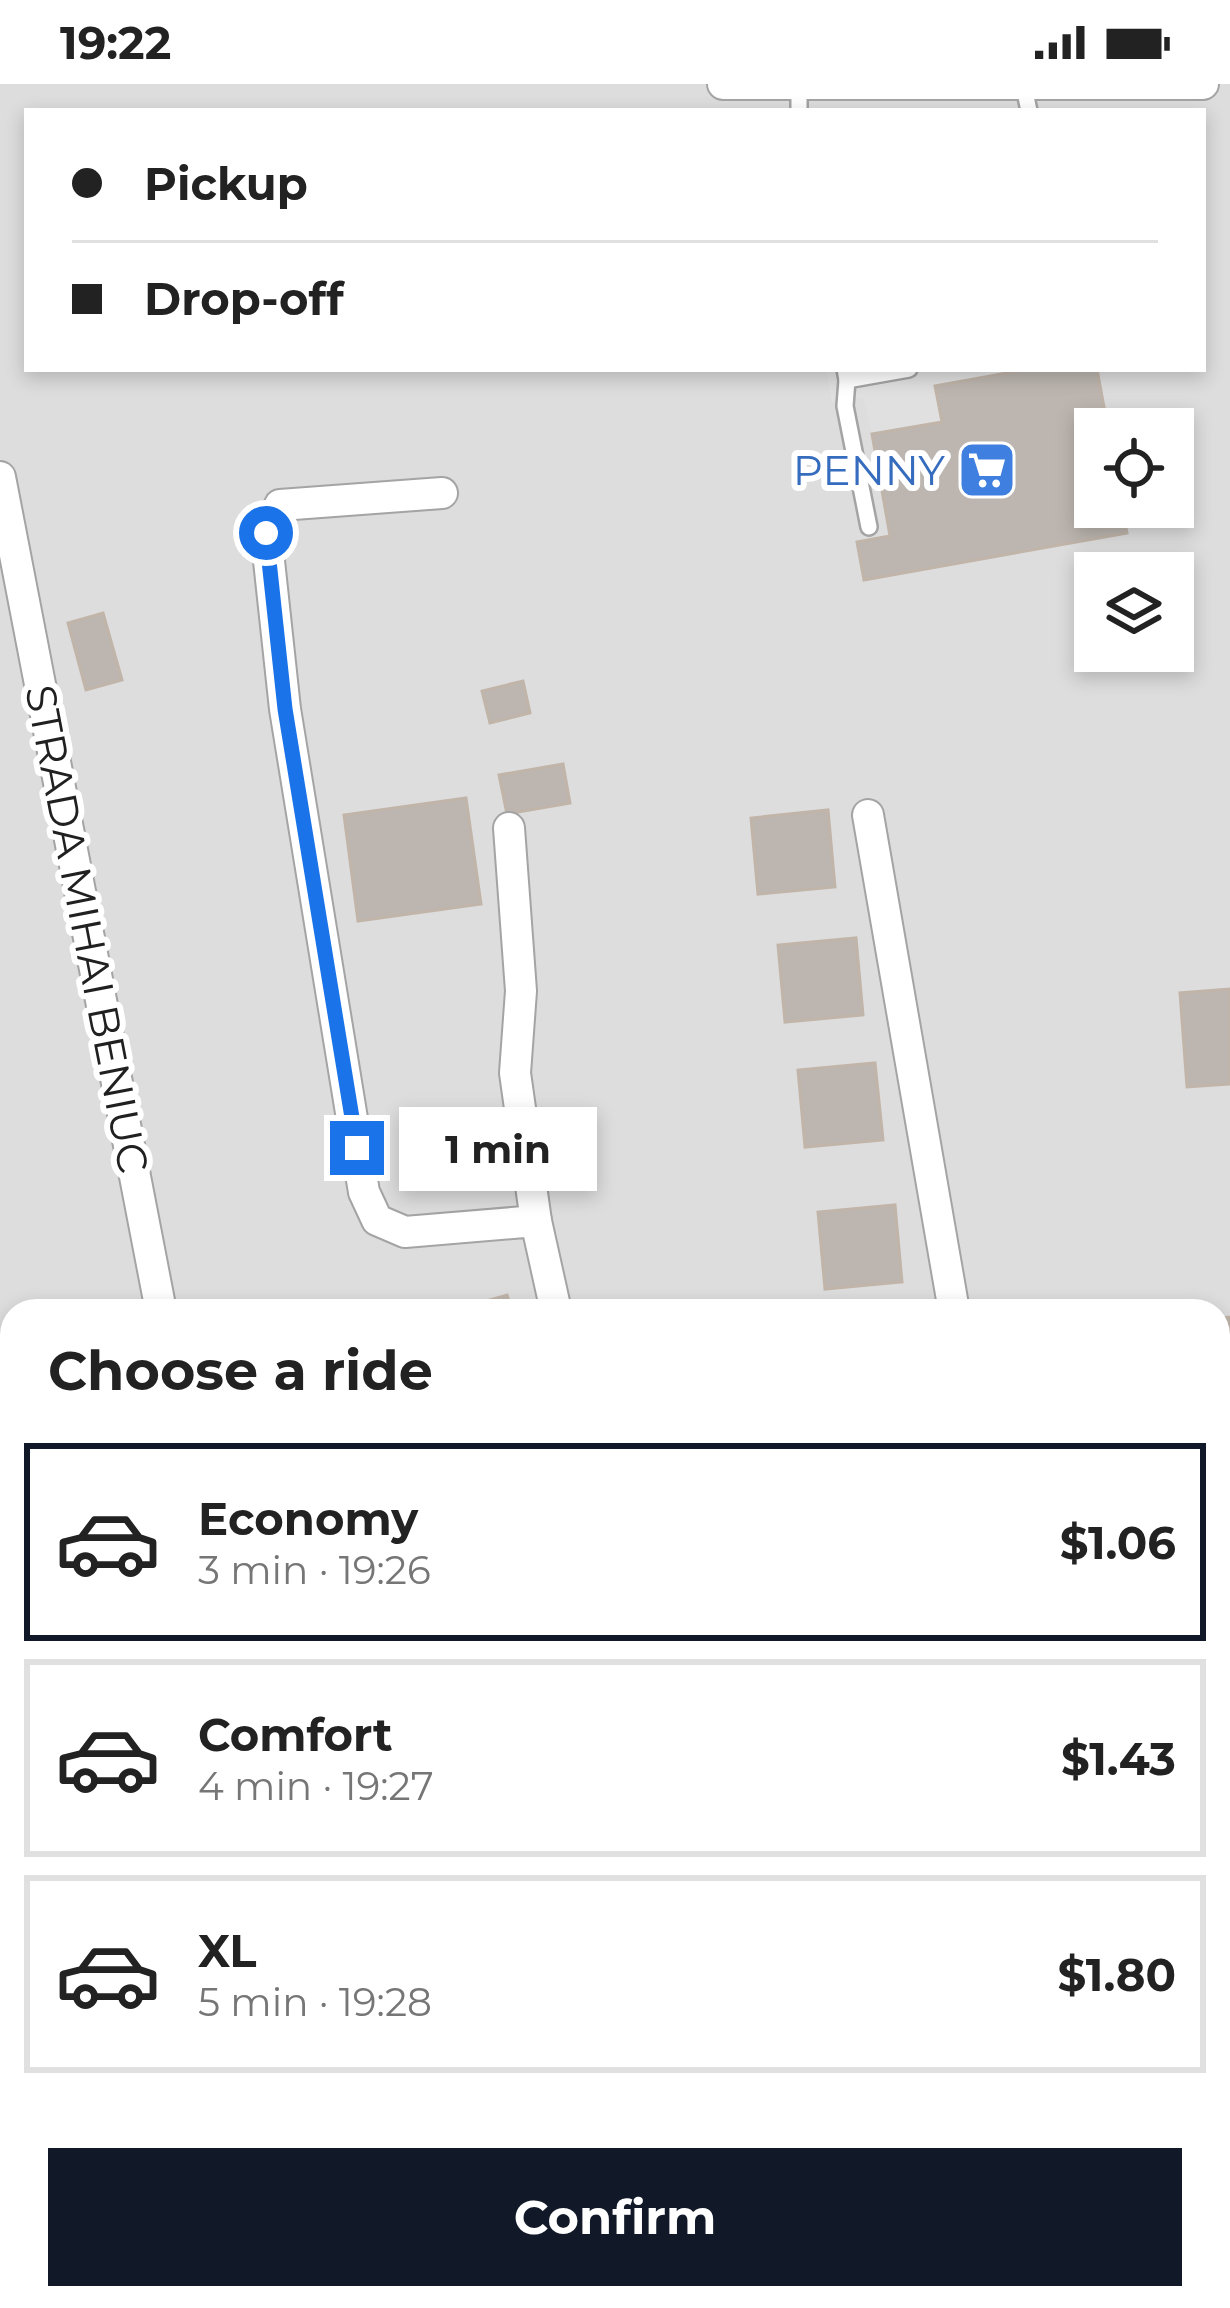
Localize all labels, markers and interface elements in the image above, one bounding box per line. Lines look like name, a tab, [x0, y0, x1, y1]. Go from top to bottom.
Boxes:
text: 19:22	[60, 15, 171, 70]
text: Pickup	[144, 156, 308, 211]
text: Drop-off	[144, 271, 344, 326]
map controls	[1074, 408, 1194, 672]
button: locate	[1074, 408, 1194, 528]
supermarket icon: PENNY	[956, 439, 1018, 501]
place label: PENNY	[793, 444, 945, 496]
route start	[239, 506, 293, 560]
button: layers	[1074, 552, 1194, 672]
street label: STRADA MIHAI BENIUC	[14, 681, 160, 1177]
callout: 1 min	[399, 1106, 597, 1190]
route end	[330, 1121, 384, 1175]
text: 1 min	[445, 1125, 551, 1173]
text: Choose a ride	[48, 1338, 433, 1404]
icon: car	[54, 1488, 162, 1596]
text: Economy	[198, 1491, 418, 1546]
text: $1.06	[1060, 1515, 1176, 1570]
text: 3 min · 19:26	[198, 1546, 431, 1594]
icon: car	[54, 1704, 162, 1812]
text: Comfort	[198, 1707, 393, 1762]
text: $1.43	[1061, 1731, 1176, 1786]
text: 4 min · 19:27	[198, 1762, 434, 1810]
icon: car	[54, 1920, 162, 2028]
text: XL	[198, 1923, 256, 1978]
text: $1.80	[1058, 1947, 1176, 2002]
text: 5 min · 19:28	[198, 1978, 432, 2026]
button: Confirm	[48, 2148, 1182, 2286]

